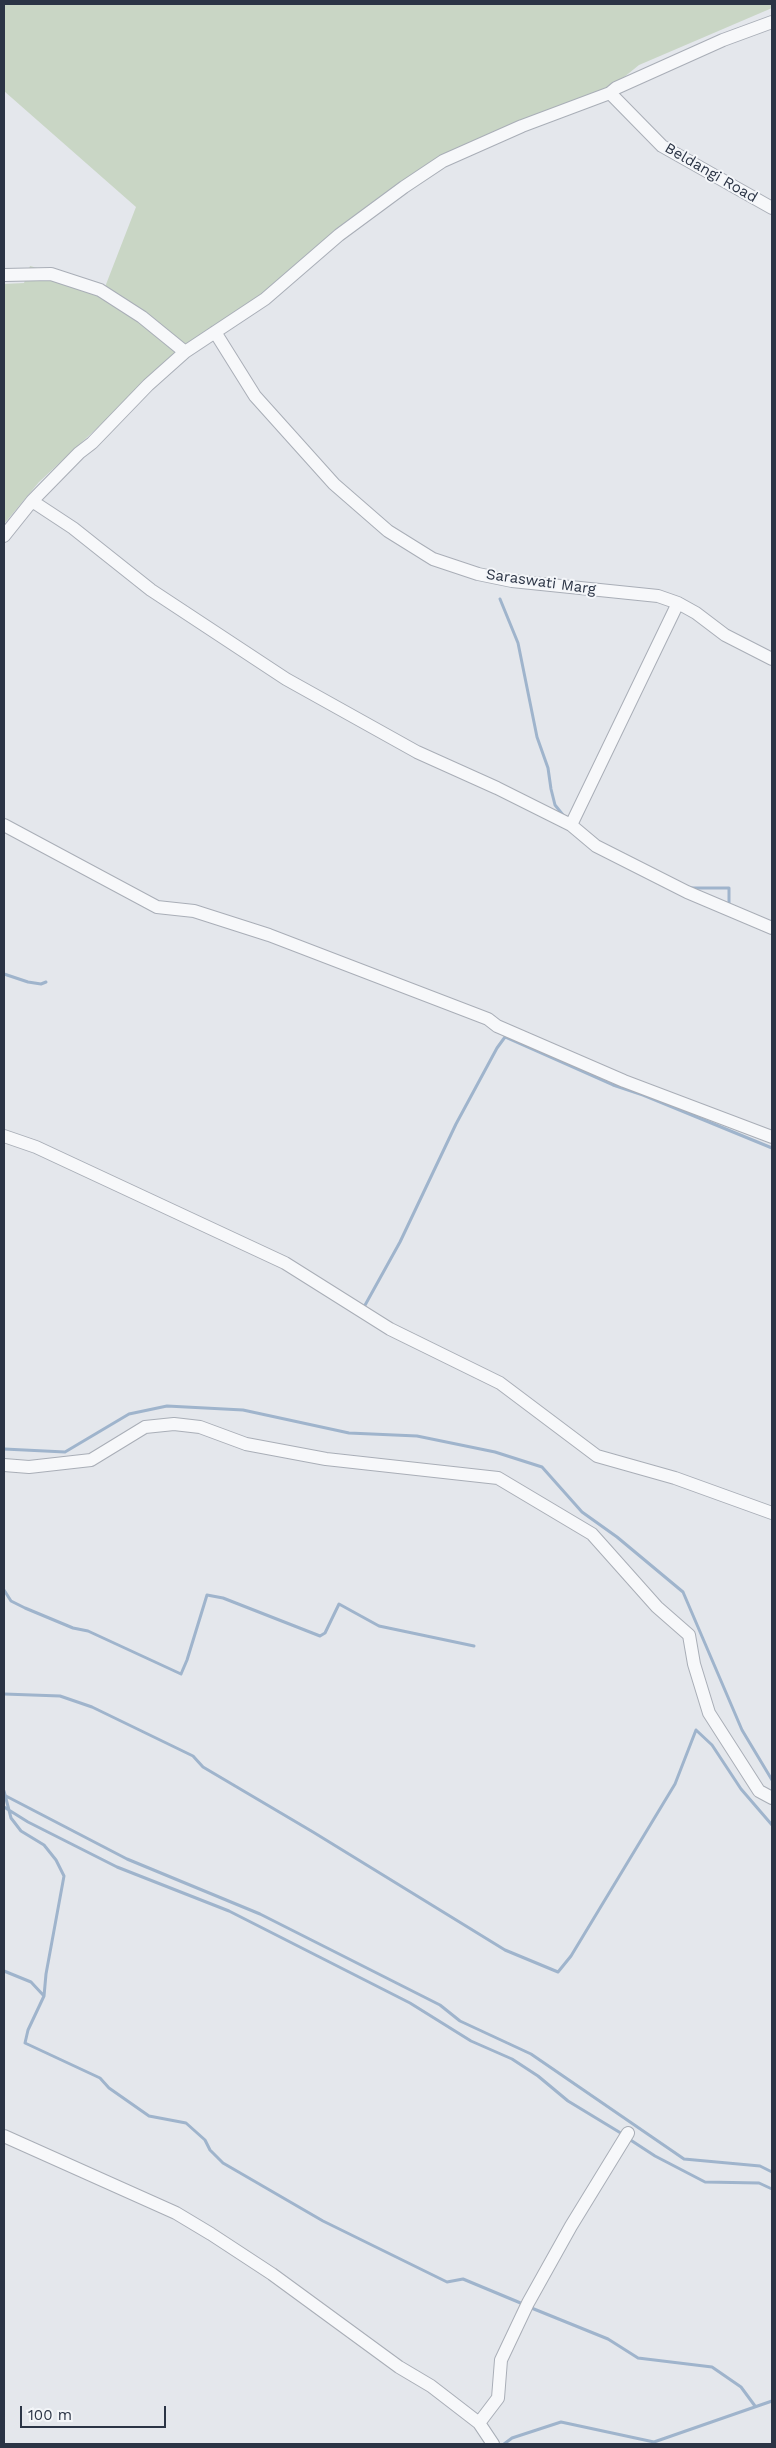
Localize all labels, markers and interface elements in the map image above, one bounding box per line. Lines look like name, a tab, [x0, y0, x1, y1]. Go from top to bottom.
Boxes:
street label: Beldangi Road	[662, 139, 760, 207]
street label: Saraswati Marg	[485, 565, 597, 599]
scale bar	[22, 2396, 169, 2428]
text: 100 m	[28, 2406, 72, 2424]

